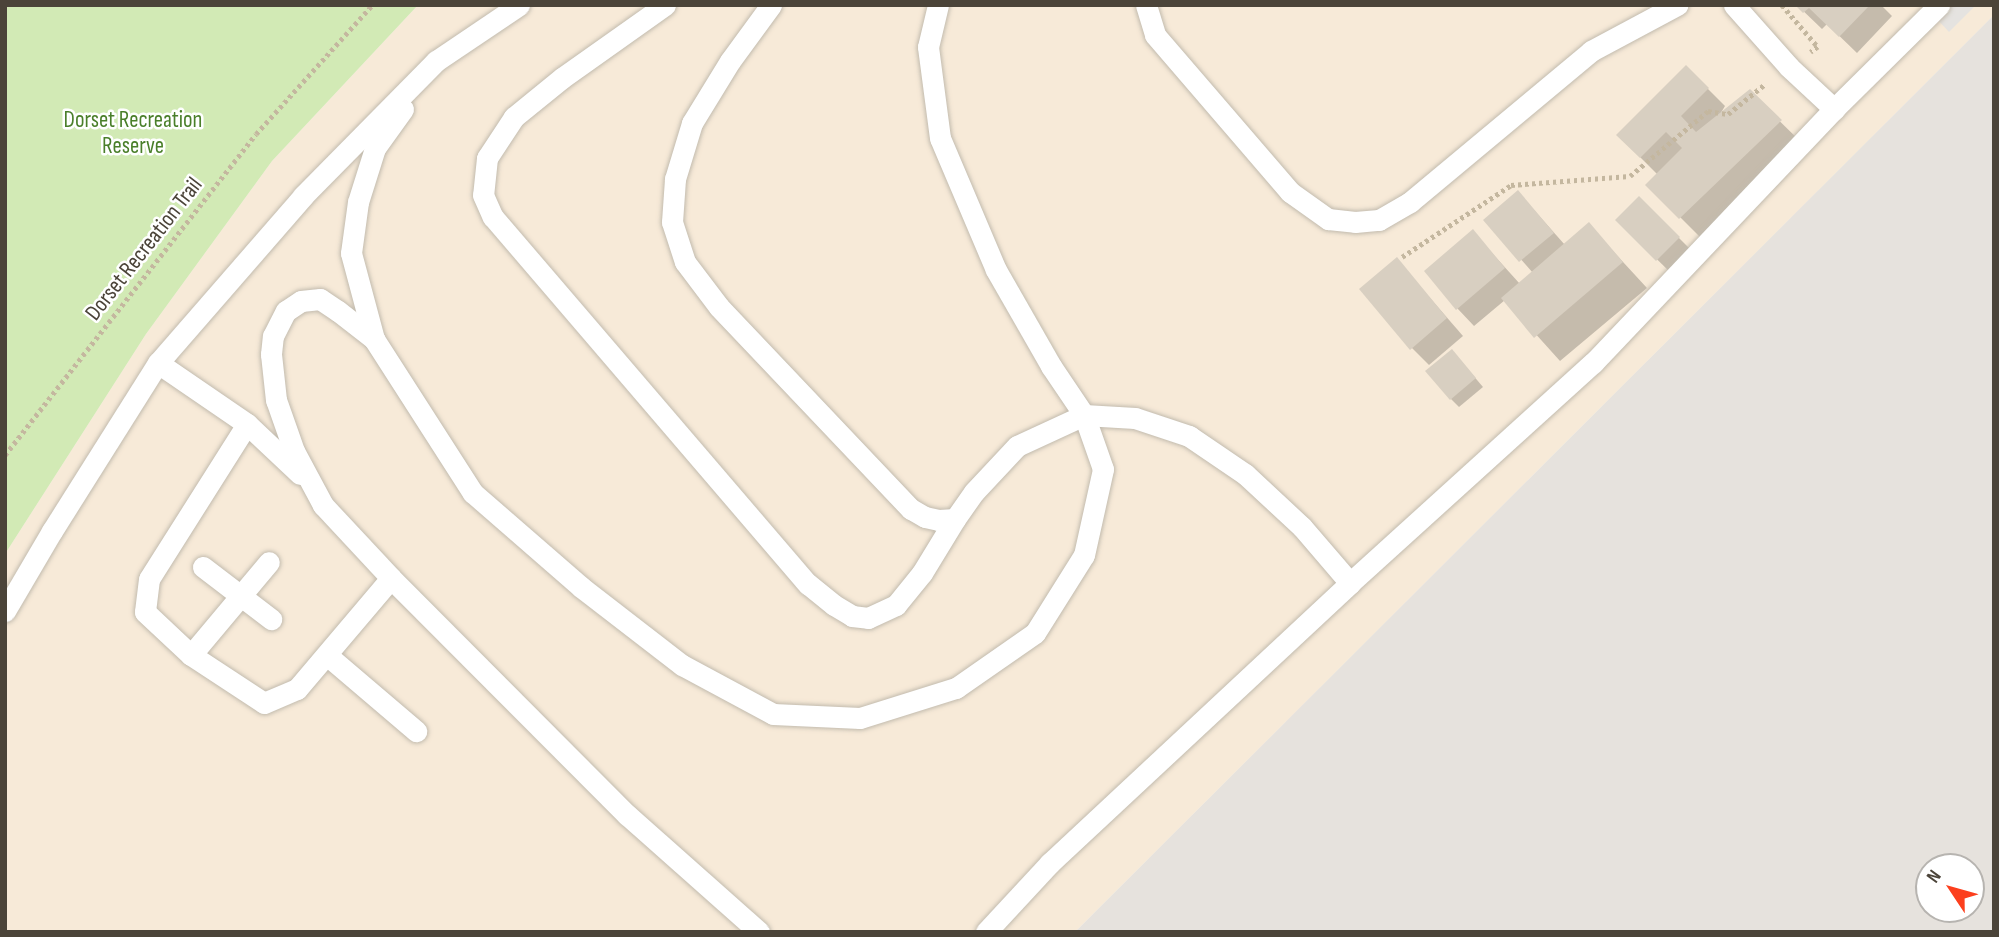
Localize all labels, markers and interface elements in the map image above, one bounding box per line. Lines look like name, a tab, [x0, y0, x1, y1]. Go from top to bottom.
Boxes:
park label: Dorset Recreation Reserve	[64, 106, 202, 160]
street label: Dorset Recreation Trail	[80, 172, 208, 326]
north arrow	[1915, 853, 1985, 923]
text: N	[1922, 866, 1947, 887]

